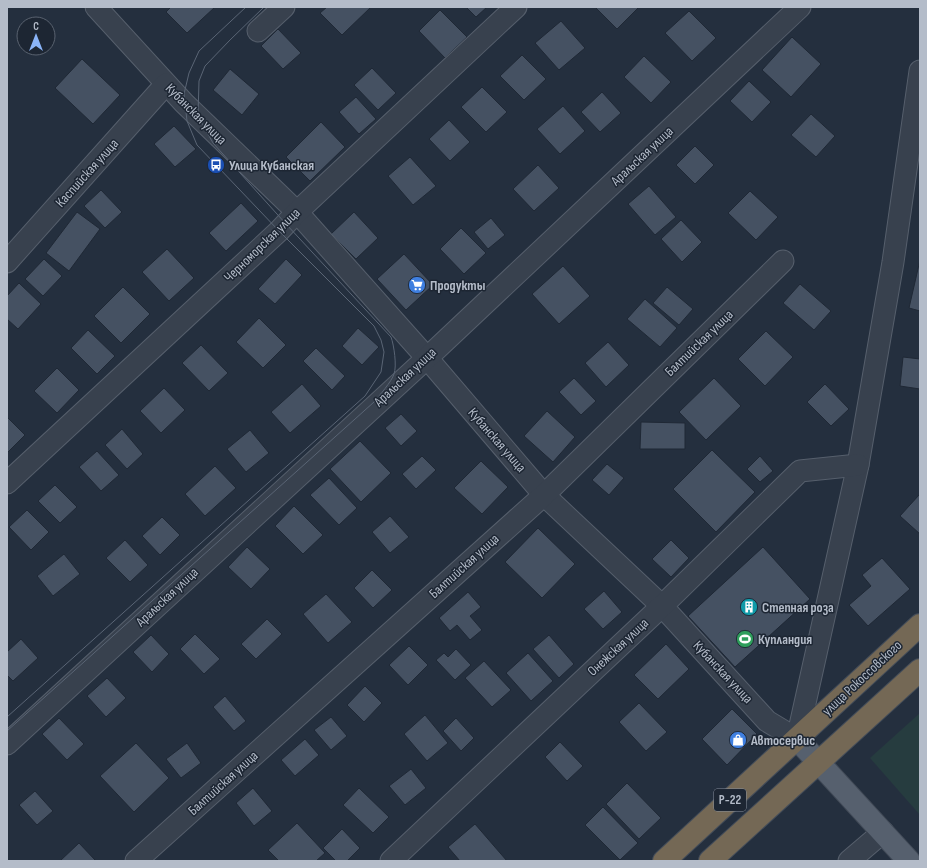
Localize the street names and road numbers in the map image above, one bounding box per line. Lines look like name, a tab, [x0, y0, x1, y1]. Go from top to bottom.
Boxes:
street label: Кубанская улица	[162, 80, 230, 148]
street label: Аральская улица	[607, 123, 677, 190]
street label: Каспийская улица	[52, 135, 122, 211]
street label: Черноморская улица	[220, 204, 304, 286]
street label: Балтийская улица	[661, 306, 737, 380]
street label: Аральская улица	[370, 344, 440, 411]
street label: Кубанская улица	[464, 404, 530, 476]
street label: Балтийская улица	[425, 530, 503, 602]
street label: Аральская улица	[132, 564, 202, 631]
street label: Онежская улица	[584, 614, 652, 680]
street label: Кубанская улица	[690, 637, 756, 707]
street label: улица Рокоссовского	[819, 637, 905, 719]
street label: Балтийская улица	[184, 747, 262, 819]
road number: Р-22	[714, 789, 746, 811]

